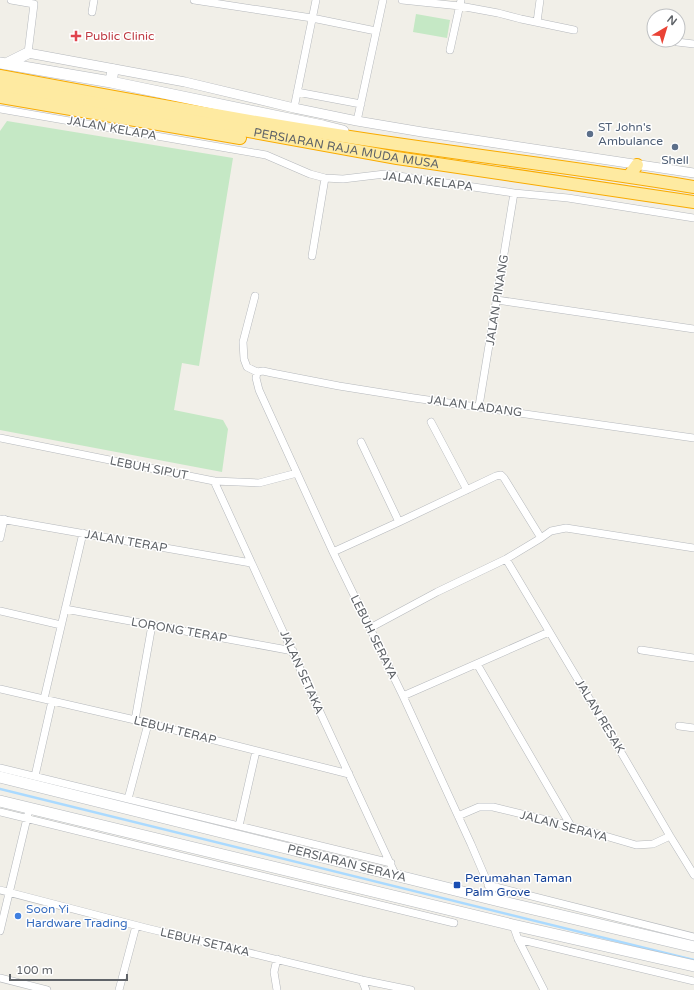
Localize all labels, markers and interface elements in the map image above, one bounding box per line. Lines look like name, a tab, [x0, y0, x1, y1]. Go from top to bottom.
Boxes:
north arrow	[646, 8, 686, 48]
text: N	[664, 13, 679, 28]
place label: Public Clinic	[85, 29, 154, 43]
marker: Public Clinic	[70, 30, 82, 42]
street label: JALAN KELAPA	[66, 113, 158, 143]
place label: ST John's Ambulance	[598, 120, 663, 148]
street label: PERSIARAN RAJA MUDA MUSA	[253, 125, 440, 171]
marker: ST John's Ambulance	[585, 129, 595, 139]
marker: Shell	[670, 142, 680, 152]
place label: Shell	[661, 153, 689, 167]
street label: JALAN KELAPA	[382, 169, 474, 193]
street label: JALAN PINANG	[483, 254, 511, 346]
street label: JALAN LADANG	[427, 392, 523, 420]
street label: LEBUH SIPUT	[109, 454, 190, 483]
street label: JALAN TERAP	[84, 527, 168, 555]
street label: LEBUH SERAYA	[348, 593, 400, 681]
street label: LORONG TERAP	[130, 615, 228, 645]
street label: JALAN SETAKA	[277, 628, 327, 716]
street label: JALAN RESAK	[572, 677, 628, 755]
street label: LEBUH TERAP	[132, 713, 218, 747]
street label: JALAN SERAYA	[518, 808, 610, 845]
street label: PERSIARAN SERAYA	[286, 841, 408, 885]
place label: Perumahan Taman Palm Grove	[465, 871, 572, 899]
marker: Perumahan Taman Palm Grove	[452, 880, 462, 890]
place label: Soon Yi Hardware Trading	[26, 902, 128, 930]
marker: Soon Yi Hardware Trading	[13, 911, 23, 921]
street label: LEBUH SETAKA	[159, 925, 251, 959]
scale bar	[10, 956, 127, 982]
text: 100 m	[16, 963, 53, 977]

